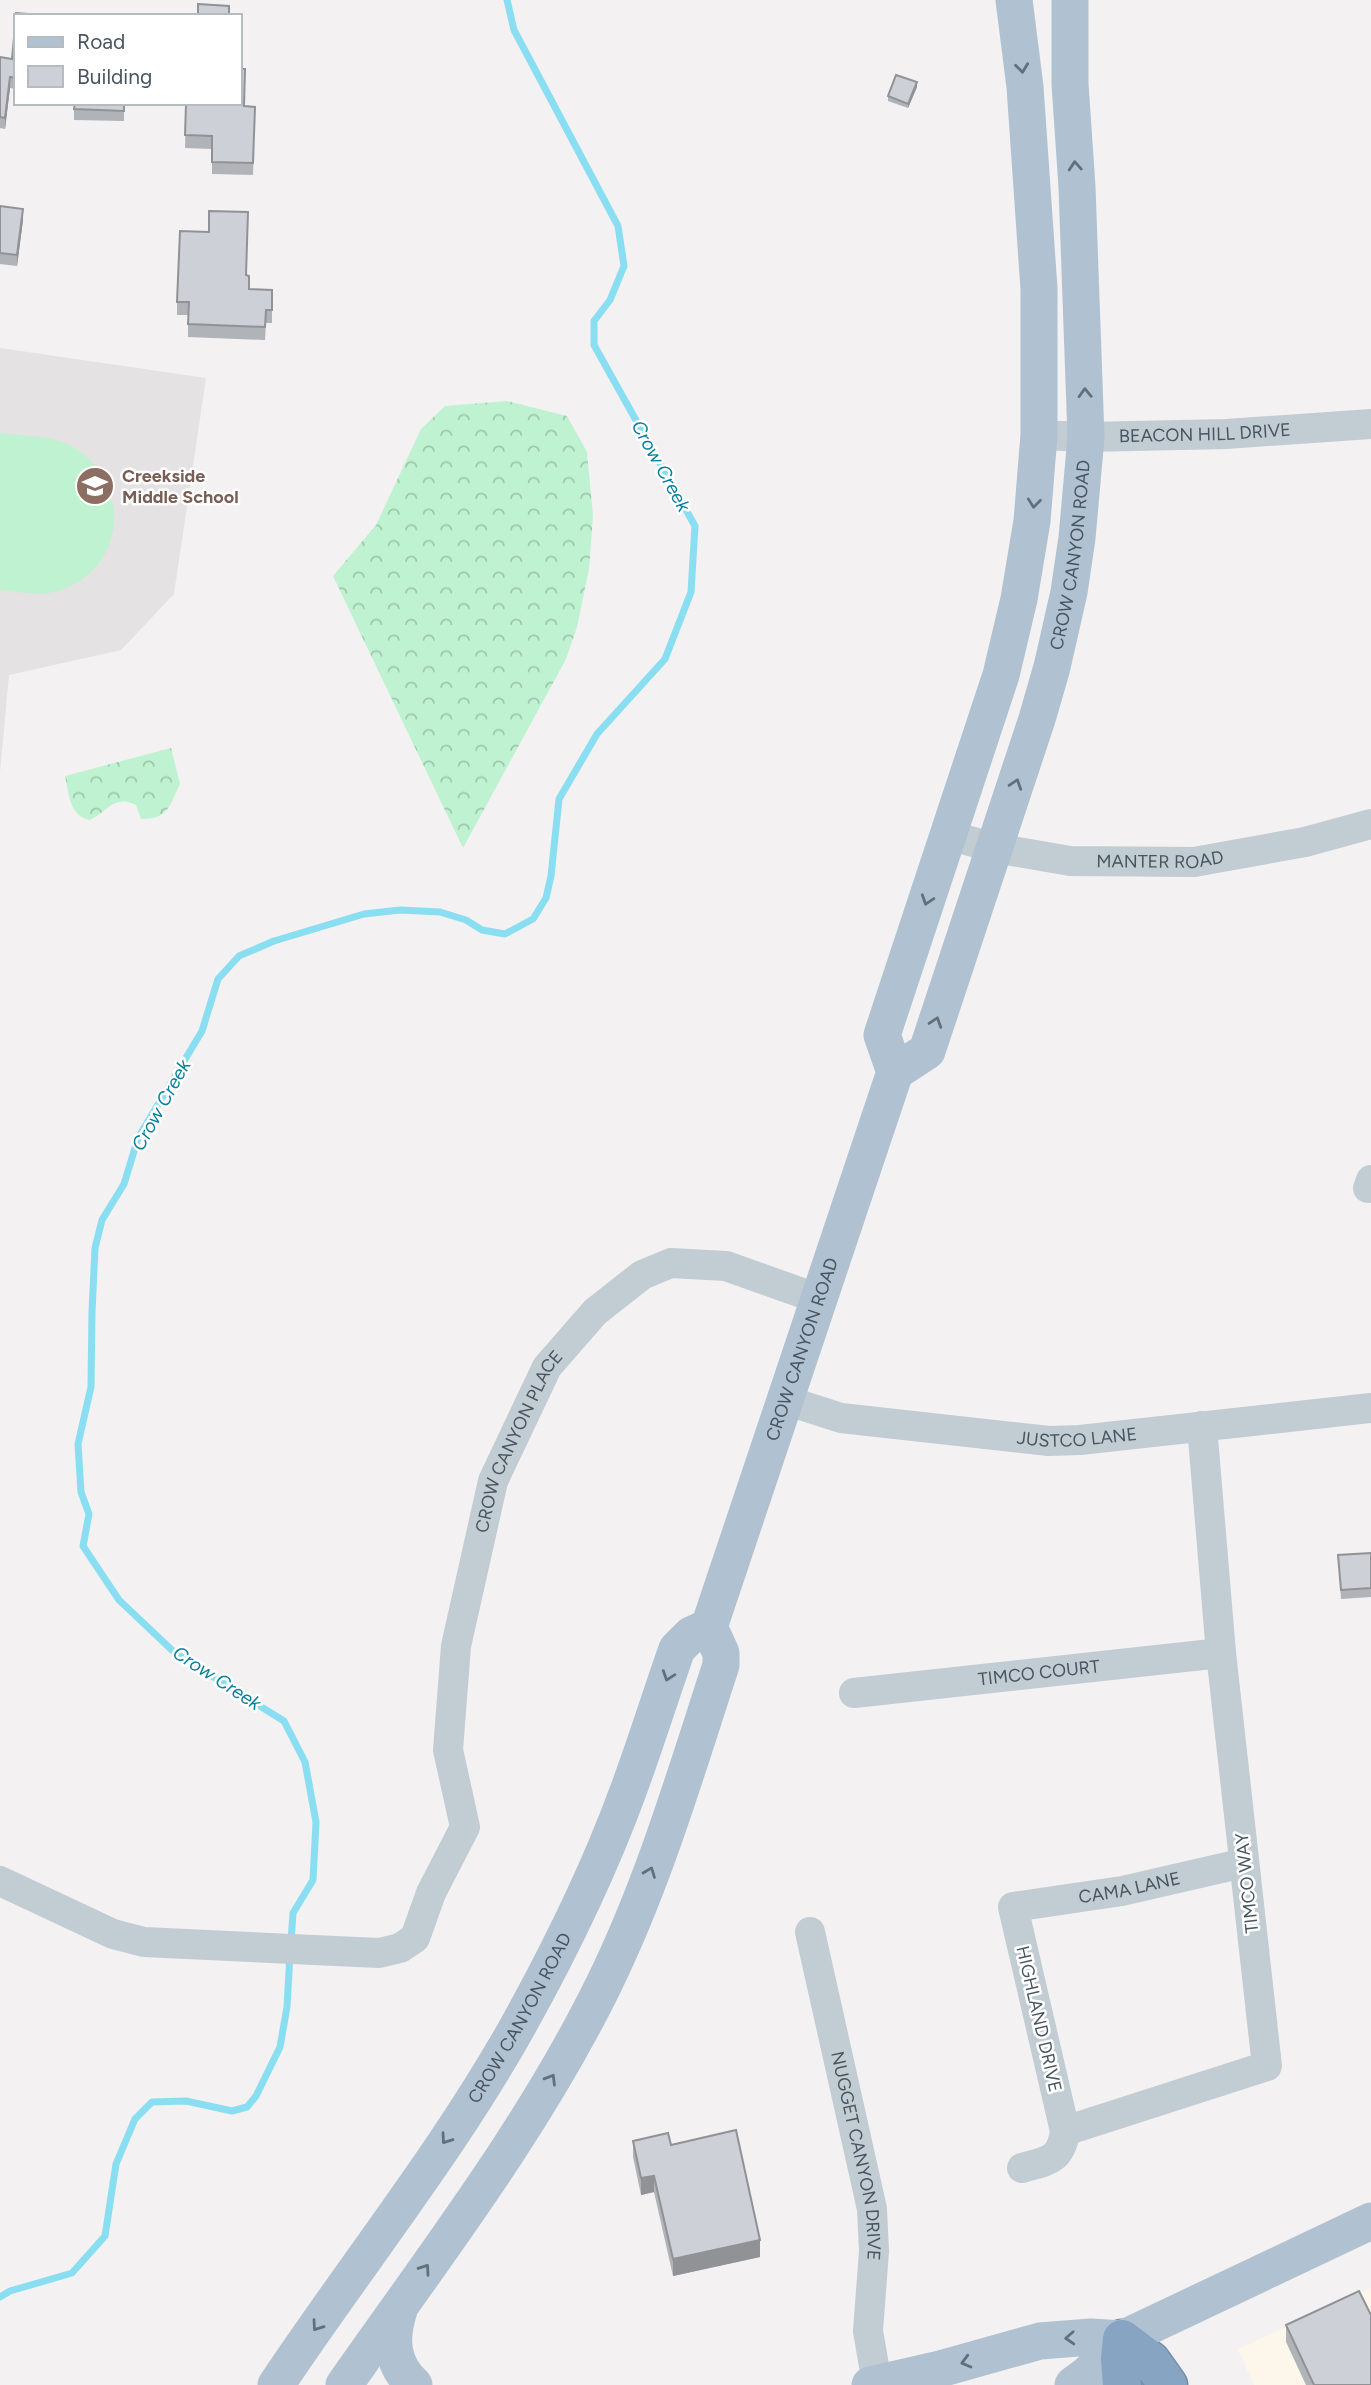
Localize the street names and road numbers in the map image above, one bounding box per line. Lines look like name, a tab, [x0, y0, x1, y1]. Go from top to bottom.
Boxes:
street label: BEACON HILL DRIVE	[1119, 419, 1292, 447]
street label: CROW CANYON ROAD	[1045, 459, 1095, 652]
street label: MANTER ROAD	[1096, 846, 1225, 873]
street label: CROW CANYON ROAD	[761, 1255, 843, 1444]
street label: CROW CANYON PLACE	[471, 1346, 568, 1535]
street label: JUSTCO LANE	[1016, 1423, 1138, 1452]
street label: TIMCO COURT	[977, 1655, 1101, 1690]
street label: TIMCO WAY	[1231, 1832, 1263, 1934]
street label: CAMA LANE	[1077, 1867, 1182, 1908]
street label: CROW CANYON ROAD	[463, 1929, 576, 2107]
street label: HIGHLAND DRIVE	[1011, 1944, 1067, 2094]
street label: NUGGET CANYON DRIVE	[826, 2049, 885, 2261]

